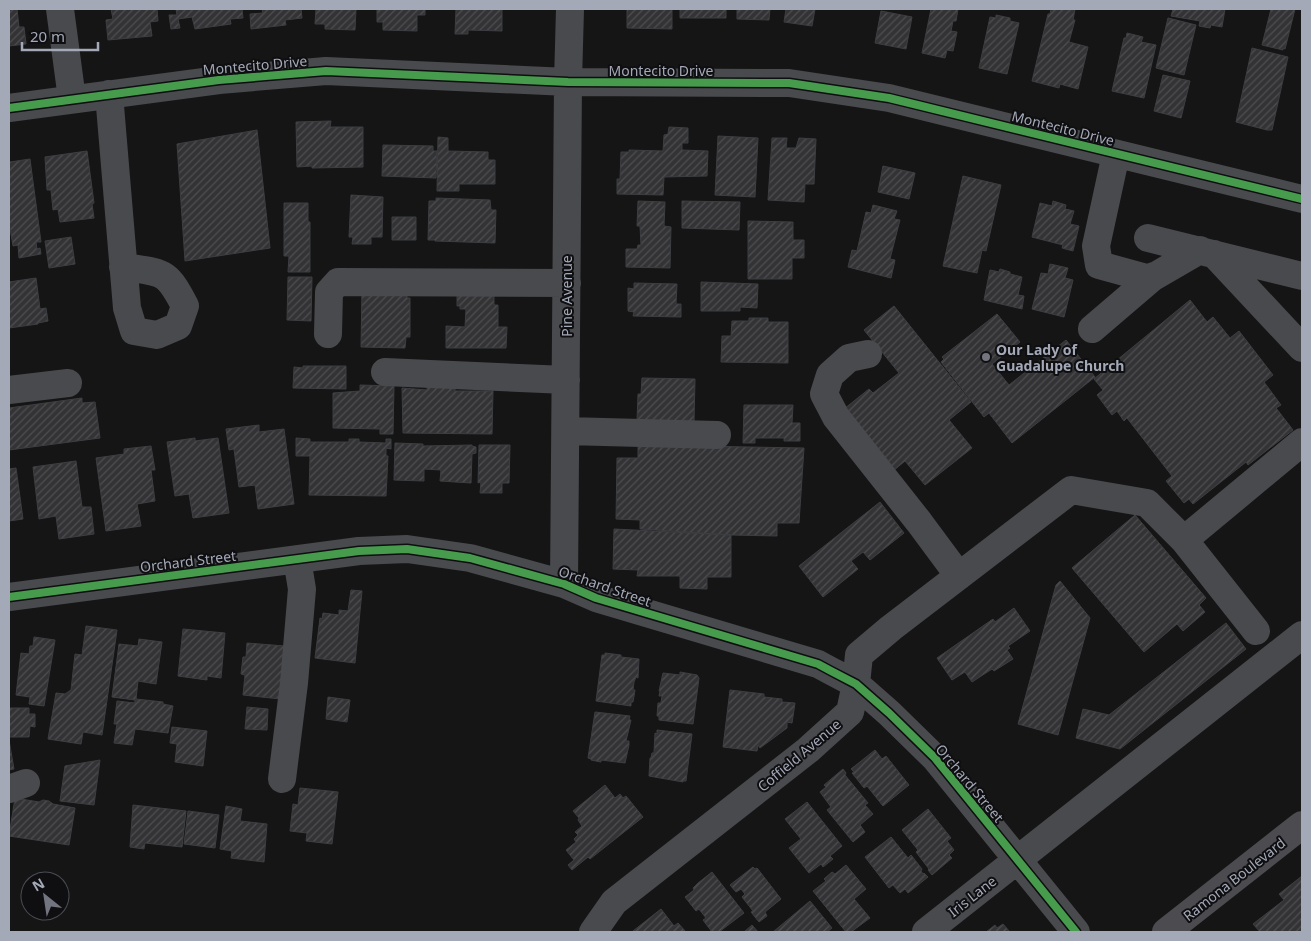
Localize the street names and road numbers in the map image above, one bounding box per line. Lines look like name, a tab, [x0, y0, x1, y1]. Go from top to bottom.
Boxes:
street label: Montecito Drive	[202, 51, 308, 79]
street label: Montecito Drive	[609, 61, 714, 80]
street label: Montecito Drive	[1010, 106, 1116, 150]
street label: Pine Avenue	[557, 255, 576, 337]
street label: Orchard Street	[139, 546, 237, 576]
street label: Orchard Street	[556, 561, 654, 611]
street label: Coffield Avenue	[753, 714, 845, 796]
street label: Orchard Street	[932, 740, 1008, 826]
street label: Ramona Boulevard	[1179, 833, 1289, 925]
street label: Iris Lane	[944, 871, 1000, 921]

